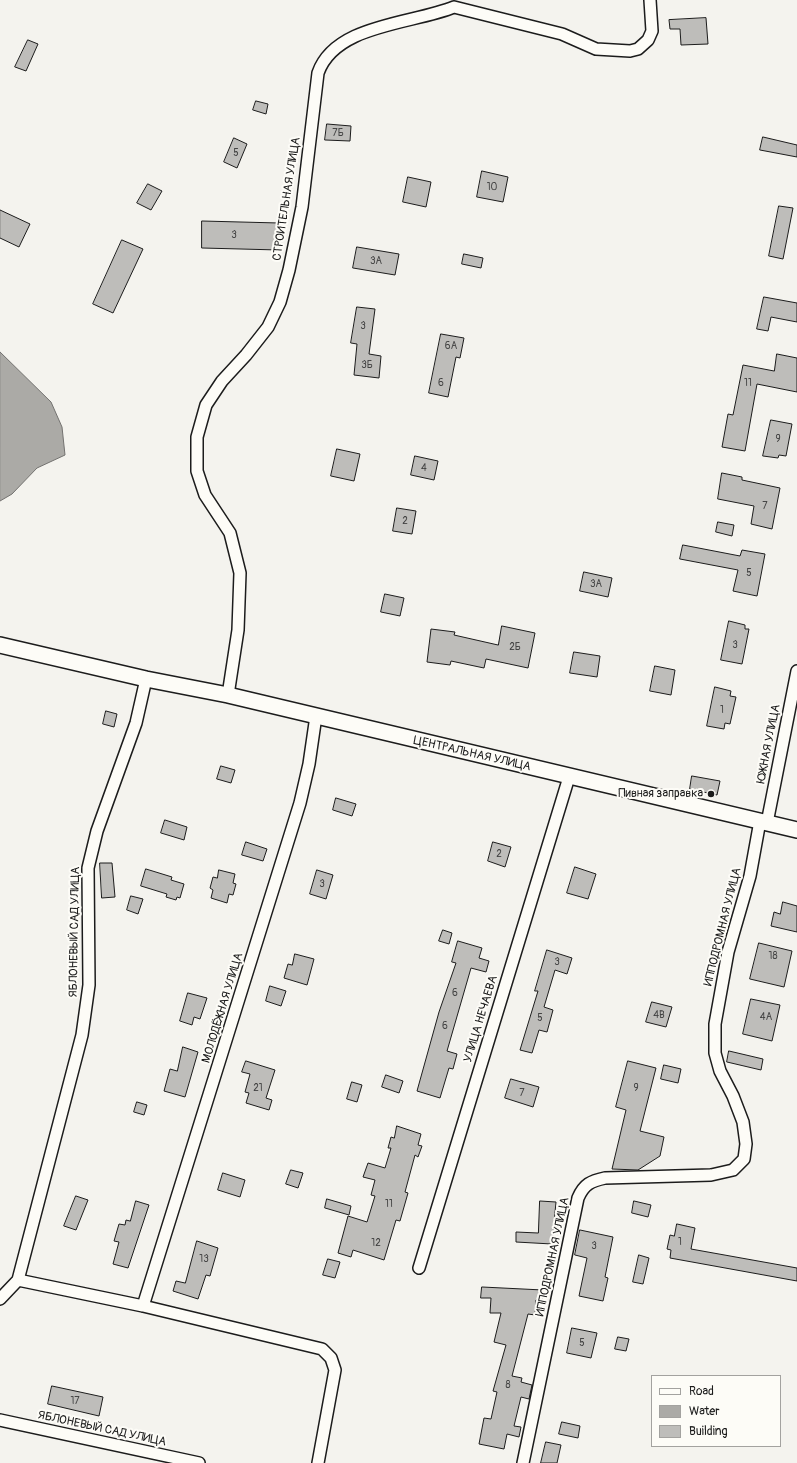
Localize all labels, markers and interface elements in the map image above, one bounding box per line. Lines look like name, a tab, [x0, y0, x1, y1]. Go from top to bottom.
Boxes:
house number: 7Б	[332, 127, 344, 139]
street label: СТРОИТЕЛЬНАЯ УЛИЦА	[270, 136, 304, 262]
house number: 5	[233, 147, 239, 159]
house number: 10	[487, 181, 497, 193]
house number: 3	[231, 229, 237, 241]
house number: 3А	[370, 255, 382, 267]
house number: 3	[360, 320, 366, 332]
house number: 6А	[445, 340, 457, 352]
house number: 3Б	[361, 359, 373, 371]
house number: 6	[438, 377, 444, 389]
house number: 11	[744, 377, 752, 389]
house number: 9	[775, 433, 781, 445]
house number: 4	[421, 462, 427, 474]
house number: 7	[762, 500, 768, 512]
house number: 2	[402, 515, 408, 527]
house number: 5	[746, 567, 752, 579]
house number: 3А	[590, 578, 602, 590]
house number: 3	[732, 639, 738, 651]
house number: 2Б	[509, 641, 521, 653]
street label: ЮЖНАЯ УЛИЦА	[754, 703, 784, 785]
house number: 1	[720, 704, 724, 716]
street label: ЦЕНТРАЛЬНАЯ УЛИЦА	[412, 733, 532, 775]
place label: Пивная заправка	[618, 787, 703, 801]
marker: Пивная заправка	[706, 789, 716, 799]
house number: 2	[496, 848, 502, 860]
street label: ЯБЛОНЕВЫЙ САД УЛИЦА	[67, 866, 83, 998]
street label: ИППОДРОМНАЯ УЛИЦА	[701, 866, 745, 988]
house number: 3	[319, 878, 325, 890]
house number: 18	[769, 950, 777, 962]
street label: МОЛОДЁЖНАЯ УЛИЦА	[199, 951, 247, 1065]
house number: 3	[554, 956, 560, 968]
street label: УЛИЦА НЕЧАЕВА	[461, 974, 501, 1064]
house number: 6	[452, 987, 458, 999]
house number: 4В	[653, 1009, 665, 1021]
house number: 4А	[760, 1011, 772, 1023]
house number: 5	[537, 1012, 543, 1024]
house number: 6	[442, 1020, 448, 1032]
house number: 21	[253, 1082, 263, 1094]
house number: 9	[633, 1082, 639, 1094]
house number: 7	[519, 1087, 525, 1099]
street label: ИППОДРОМНАЯ УЛИЦА	[533, 1196, 573, 1318]
house number: 11	[385, 1198, 393, 1210]
house number: 1	[678, 1236, 682, 1248]
house number: 12	[371, 1237, 381, 1249]
house number: 3	[591, 1240, 597, 1252]
house number: 13	[199, 1253, 209, 1265]
house number: 5	[579, 1337, 585, 1349]
legend	[651, 1375, 781, 1447]
house number: 8	[505, 1379, 511, 1391]
text: Road	[689, 1384, 714, 1399]
house number: 17	[70, 1395, 80, 1407]
text: Water	[689, 1404, 720, 1419]
street label: ЯБЛОНЕВЫЙ САД УЛИЦА	[36, 1408, 168, 1450]
text: Building	[689, 1424, 728, 1439]

